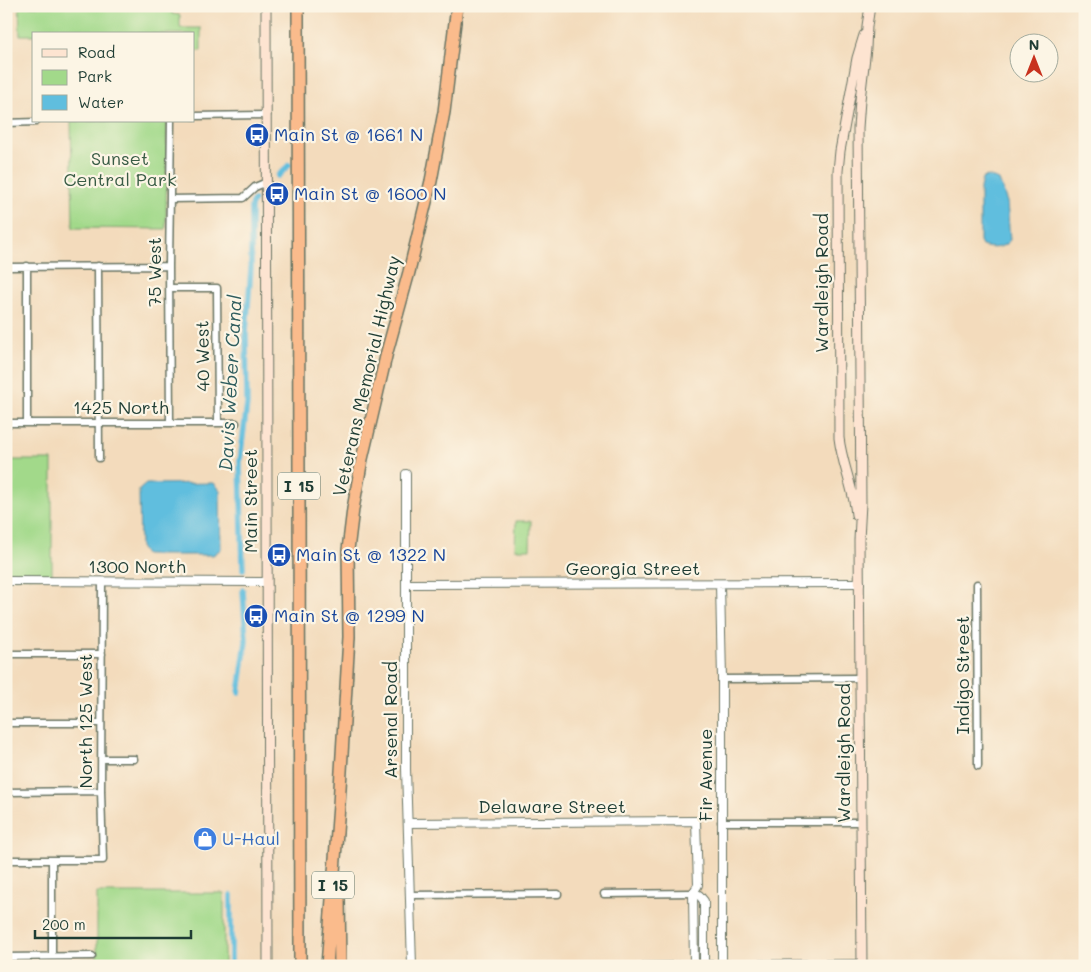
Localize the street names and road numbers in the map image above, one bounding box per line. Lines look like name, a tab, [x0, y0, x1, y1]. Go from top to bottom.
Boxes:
street label: Wardleigh Road	[809, 213, 833, 353]
street label: 75 West	[142, 237, 166, 307]
street label: Veterans Memorial Highway	[327, 253, 405, 499]
street label: 40 West	[189, 320, 215, 392]
street label: 1425 North	[73, 395, 169, 419]
street label: Main Street	[238, 449, 262, 553]
road number: I 15	[278, 472, 320, 500]
street label: 1300 North	[88, 554, 186, 578]
street label: Georgia Street	[566, 556, 700, 580]
street label: Indigo Street	[950, 616, 974, 734]
street label: North 125 West	[73, 654, 97, 788]
street label: Arsenal Road	[378, 661, 402, 779]
street label: Wardleigh Road	[831, 683, 855, 823]
street label: Fir Avenue	[693, 729, 717, 821]
street label: Delaware Street	[478, 794, 626, 818]
road number: I 15	[312, 872, 354, 898]

